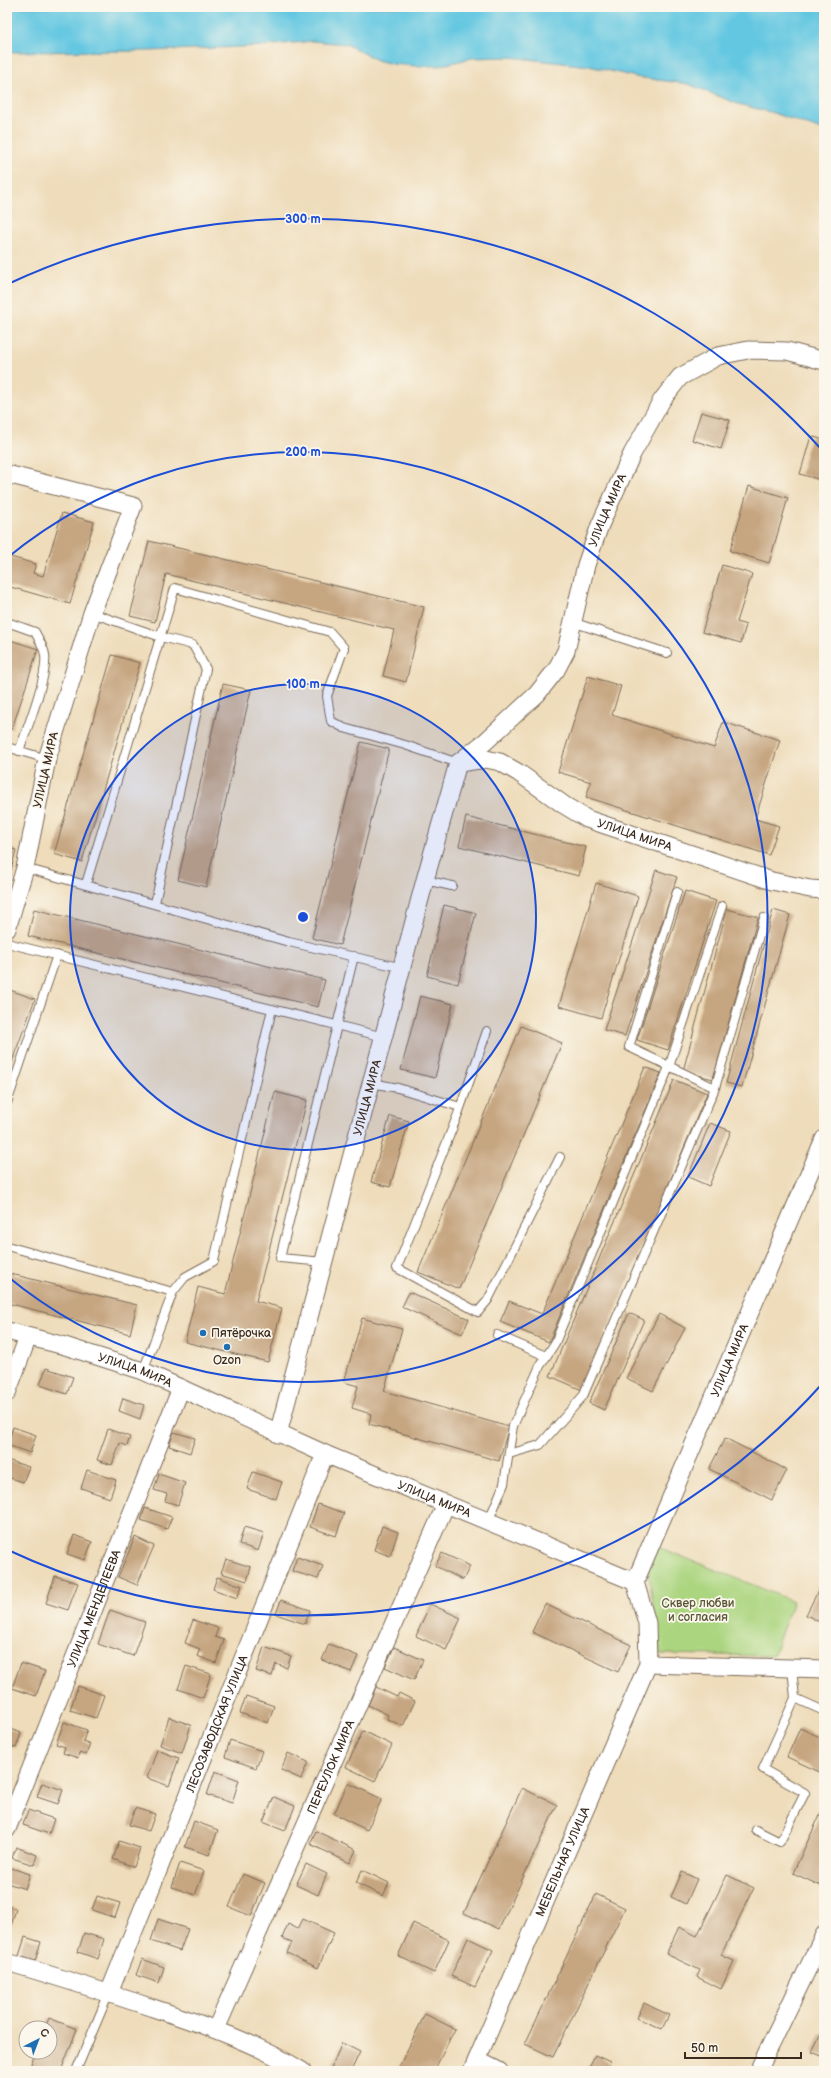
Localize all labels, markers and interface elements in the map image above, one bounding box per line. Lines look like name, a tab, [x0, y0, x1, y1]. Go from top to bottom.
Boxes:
text: 300 m	[285, 212, 321, 227]
text: 200 m	[285, 445, 321, 460]
street label: УЛИЦА МИРА	[586, 471, 630, 549]
text: 100 m	[286, 677, 320, 692]
street label: УЛИЦА МИРА	[30, 730, 62, 810]
street label: УЛИЦА МИРА	[595, 815, 675, 855]
centre of rings	[296, 910, 310, 924]
street label: УЛИЦА МИРА	[350, 1057, 385, 1137]
street label: УЛИЦА МИРА	[707, 1321, 752, 1399]
place label: Пятёрочка	[211, 1326, 271, 1341]
marker: Пятёрочка	[198, 1328, 208, 1338]
marker: Ozon	[222, 1342, 232, 1352]
street label: УЛИЦА МИРА	[96, 1350, 175, 1391]
place label: Ozon	[213, 1353, 241, 1368]
street label: УЛИЦА МИРА	[395, 1477, 474, 1521]
street label: УЛИЦА МЕНДЕЛЕЕВА	[64, 1547, 124, 1670]
park label: Сквер любви и согласия	[662, 1596, 734, 1625]
street label: ЛЕСОЗАВОДСКАЯ УЛИЦА	[182, 1652, 251, 1796]
street label: ПЕРЕУЛОК МИРА	[304, 1717, 358, 1816]
street label: МЕБЕЛЬНАЯ УЛИЦА	[532, 1804, 593, 1919]
north arrow	[18, 2020, 58, 2060]
text: С	[37, 2026, 52, 2041]
scale bar	[685, 2034, 801, 2060]
text: 50 m	[691, 2041, 718, 2056]

